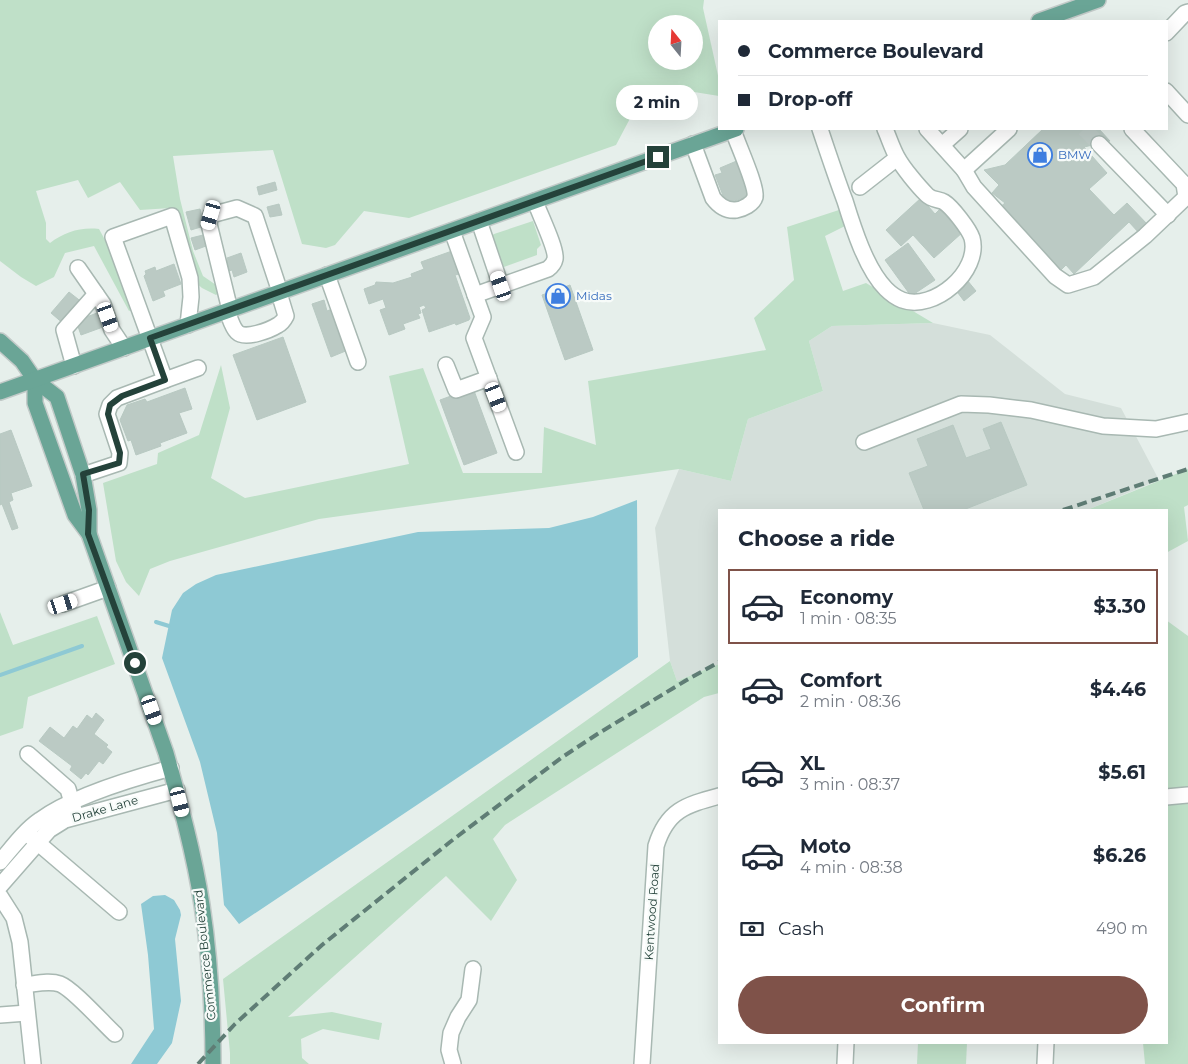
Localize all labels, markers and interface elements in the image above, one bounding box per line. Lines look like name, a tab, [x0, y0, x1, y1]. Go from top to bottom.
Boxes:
north arrow	[648, 15, 702, 70]
map controls	[648, 15, 703, 70]
text: Commerce Boulevard	[768, 40, 984, 63]
callout: 2 min	[617, 84, 699, 120]
text: Drop-off	[768, 88, 852, 111]
text: 2 min	[634, 93, 680, 112]
shop icon: BMW	[1027, 142, 1053, 168]
route end	[647, 146, 669, 168]
place label: BMW	[1058, 147, 1092, 162]
car	[199, 199, 222, 231]
car	[489, 269, 512, 303]
shop icon: Midas	[545, 283, 571, 309]
place label: Midas	[576, 288, 612, 303]
car	[95, 300, 120, 334]
car	[483, 380, 508, 414]
text: Choose a ride	[738, 525, 895, 552]
icon: car	[740, 584, 785, 629]
text: Economy	[800, 586, 893, 609]
car	[46, 592, 79, 616]
text: $3.30	[1093, 595, 1146, 618]
text: 1 min · 08:35	[800, 609, 897, 628]
route start	[124, 652, 146, 674]
icon: car	[740, 667, 785, 712]
text: Comfort	[800, 669, 882, 692]
text: $4.46	[1090, 678, 1146, 701]
text: 2 min · 08:36	[800, 692, 901, 711]
car	[140, 693, 163, 727]
icon: car	[740, 750, 785, 795]
text: XL	[800, 752, 825, 775]
text: $5.61	[1098, 761, 1146, 784]
text: 3 min · 08:37	[800, 775, 900, 794]
car	[169, 786, 190, 818]
street label: Drake Lane	[70, 792, 140, 825]
icon: car	[740, 833, 785, 878]
text: Moto	[800, 835, 851, 858]
text: $6.26	[1093, 844, 1146, 867]
text: 4 min · 08:38	[800, 858, 903, 877]
street label: Kentwood Road	[641, 863, 662, 961]
street label: Commerce Boulevard	[190, 889, 219, 1021]
icon: cash	[738, 915, 766, 943]
text: Cash	[778, 917, 825, 940]
text: 490 m	[1096, 919, 1148, 938]
button: Confirm	[738, 976, 1148, 1034]

